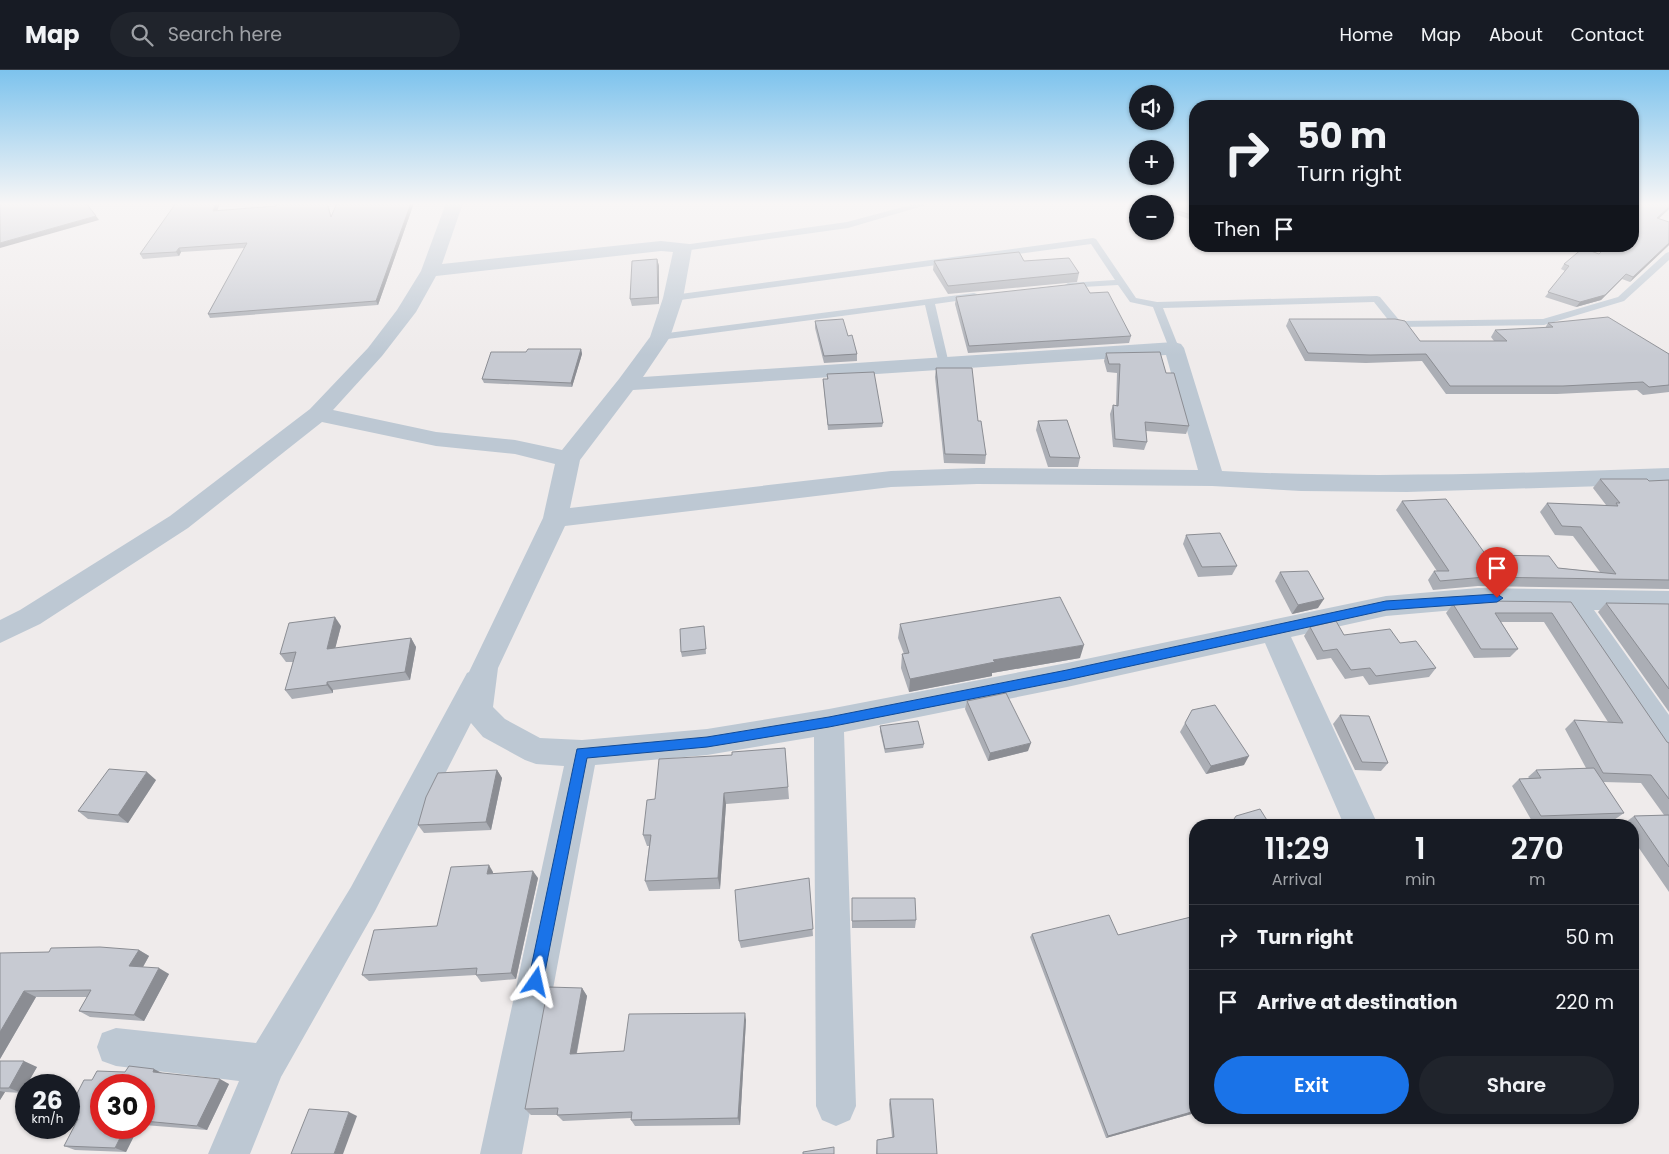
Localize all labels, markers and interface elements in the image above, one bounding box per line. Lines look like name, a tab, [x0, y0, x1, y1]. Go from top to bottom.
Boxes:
search box	[110, 12, 460, 57]
text: Map	[25, 18, 80, 51]
icon: search	[128, 21, 156, 49]
text: Search here	[168, 21, 282, 48]
text: Home	[1339, 22, 1393, 47]
text: Map	[1421, 22, 1461, 47]
text: About	[1489, 22, 1543, 47]
text: Contact	[1571, 22, 1644, 47]
map controls	[1129, 85, 1174, 240]
button: sound	[1129, 85, 1174, 130]
text: 50 m	[1297, 111, 1387, 160]
icon: right	[1214, 120, 1279, 185]
button: +	[1129, 140, 1174, 185]
text: Turn right	[1297, 158, 1402, 189]
button: −	[1129, 195, 1174, 240]
icon: arrive	[1270, 215, 1298, 243]
text: Then	[1214, 216, 1260, 243]
pin	[1476, 547, 1518, 598]
icon: arrive	[1483, 554, 1511, 582]
text: 11:29	[1264, 827, 1330, 870]
text: 1	[1415, 827, 1426, 870]
text: 270	[1511, 827, 1564, 870]
text: Arrival	[1272, 868, 1322, 891]
text: min	[1405, 868, 1436, 891]
text: m	[1529, 868, 1546, 891]
icon: right	[1214, 923, 1242, 951]
text: Turn right	[1257, 924, 1353, 951]
text: 50 m	[1565, 924, 1614, 951]
position arrow	[509, 955, 561, 1007]
icon: arrive	[1214, 988, 1242, 1016]
text: Arrive at destination	[1257, 989, 1458, 1016]
text: 220 m	[1556, 989, 1614, 1016]
button: Exit	[1214, 1056, 1409, 1114]
button: Share	[1419, 1056, 1614, 1114]
speed limit sign: 30	[90, 1074, 155, 1139]
text: 26	[32, 1083, 63, 1118]
text: km/h	[32, 1110, 63, 1127]

